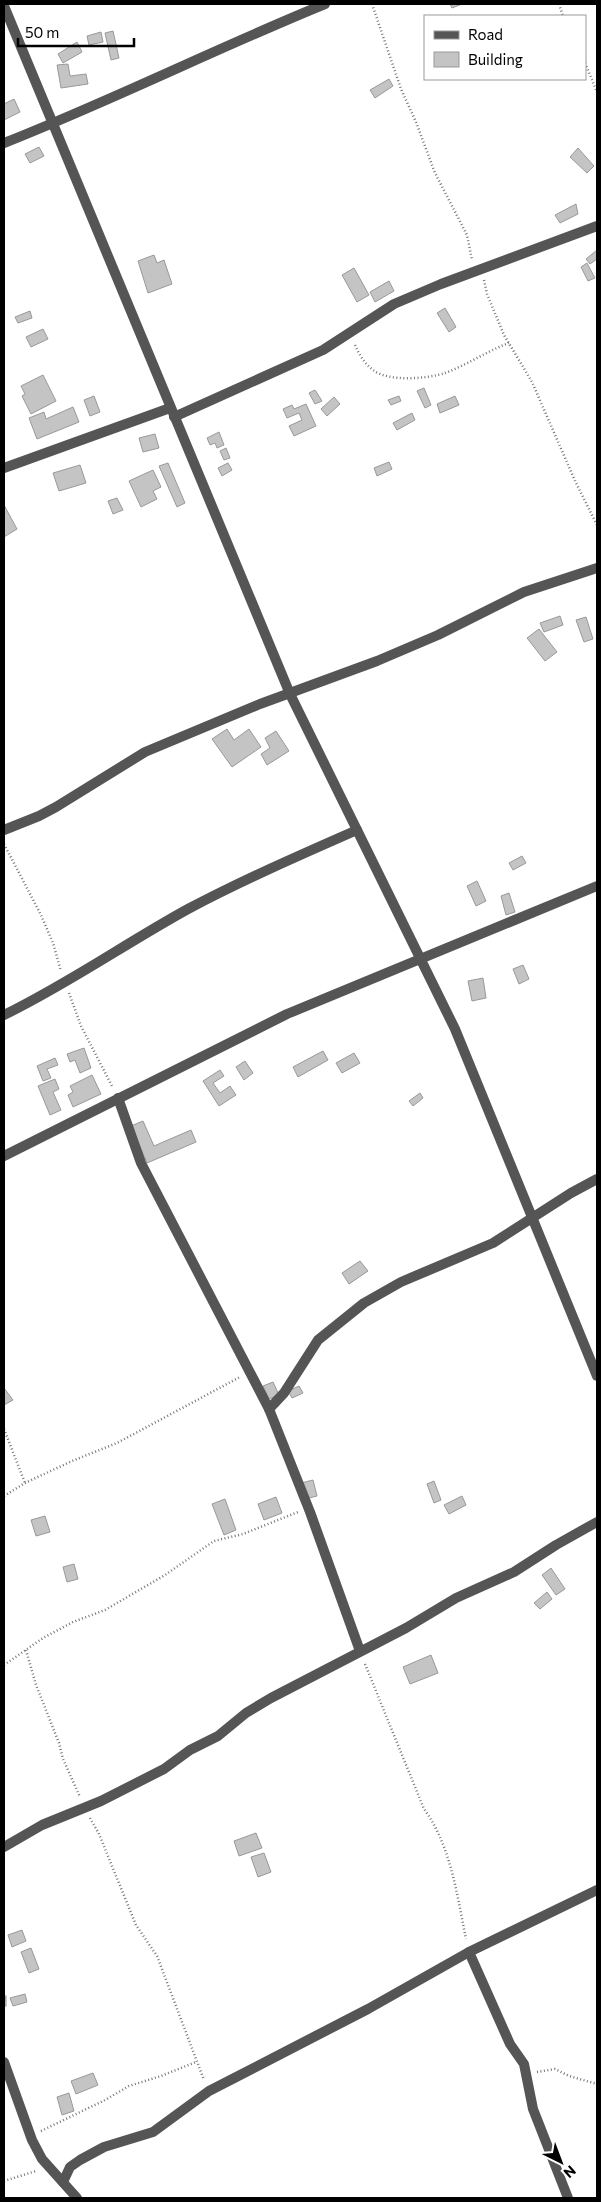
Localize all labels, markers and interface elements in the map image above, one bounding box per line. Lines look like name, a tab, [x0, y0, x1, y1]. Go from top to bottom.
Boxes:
scale bar	[18, 15, 134, 47]
legend	[424, 15, 586, 80]
text: 50 m	[25, 23, 59, 41]
text: Road	[468, 25, 503, 43]
text: Building	[468, 50, 523, 68]
north arrow	[536, 2137, 586, 2187]
text: N	[560, 2162, 580, 2182]

